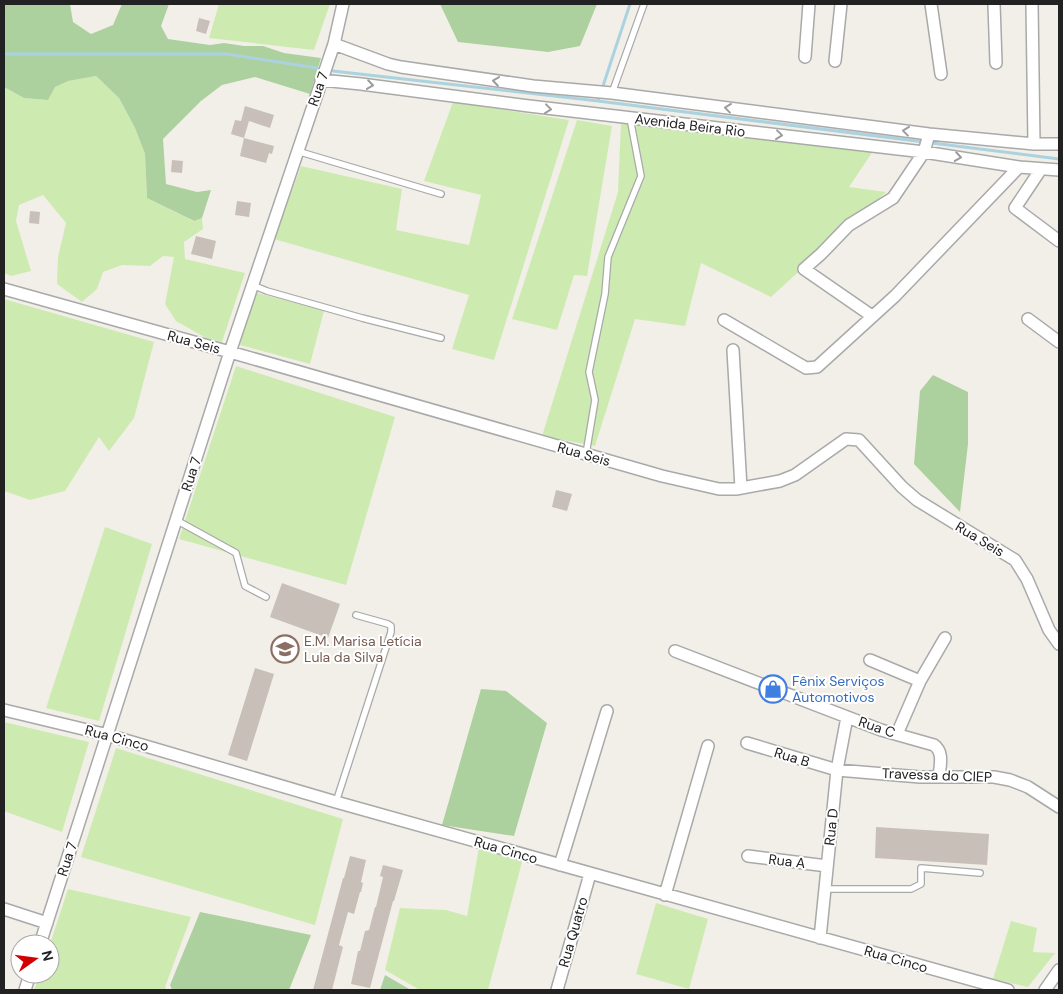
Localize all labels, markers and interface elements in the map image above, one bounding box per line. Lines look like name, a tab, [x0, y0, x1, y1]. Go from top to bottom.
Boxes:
street label: Rua 7	[304, 69, 332, 109]
one-way arrow	[492, 76, 500, 87]
one-way arrow	[366, 79, 374, 90]
one-way arrow	[545, 103, 553, 114]
one-way arrow	[723, 103, 731, 114]
street label: Avenida Beira Rio	[634, 109, 746, 141]
one-way arrow	[902, 126, 910, 137]
one-way arrow	[776, 129, 784, 140]
one-way arrow	[954, 152, 962, 162]
street label: Rua Seis	[166, 326, 222, 358]
street label: Rua Seis	[555, 438, 613, 470]
street label: Rua 7	[177, 455, 205, 493]
street label: Rua Seis	[952, 517, 1008, 561]
place label: E.M. Marisa Letícia Lula da Silva	[304, 632, 422, 666]
school or university icon: E.M. Marisa Letícia Lula da Silva	[270, 634, 300, 664]
place label: Fênix Serviços Automotivos	[792, 672, 885, 706]
shop icon: Fênix Serviços Automotivos	[758, 674, 788, 704]
street label: Rua C	[856, 712, 898, 742]
street label: Rua Cinco	[83, 721, 151, 755]
street label: Rua B	[772, 743, 812, 771]
street label: Travessa do CIEP	[882, 764, 992, 786]
street label: Rua D	[820, 808, 842, 846]
street label: Rua Cinco	[472, 832, 540, 868]
street label: Rua 7	[53, 840, 81, 878]
street label: Rua A	[768, 850, 806, 872]
street label: Rua Quatro	[554, 895, 592, 969]
north arrow	[10, 934, 60, 984]
street label: Rua Cinco	[862, 941, 930, 977]
text: N	[38, 949, 58, 963]

